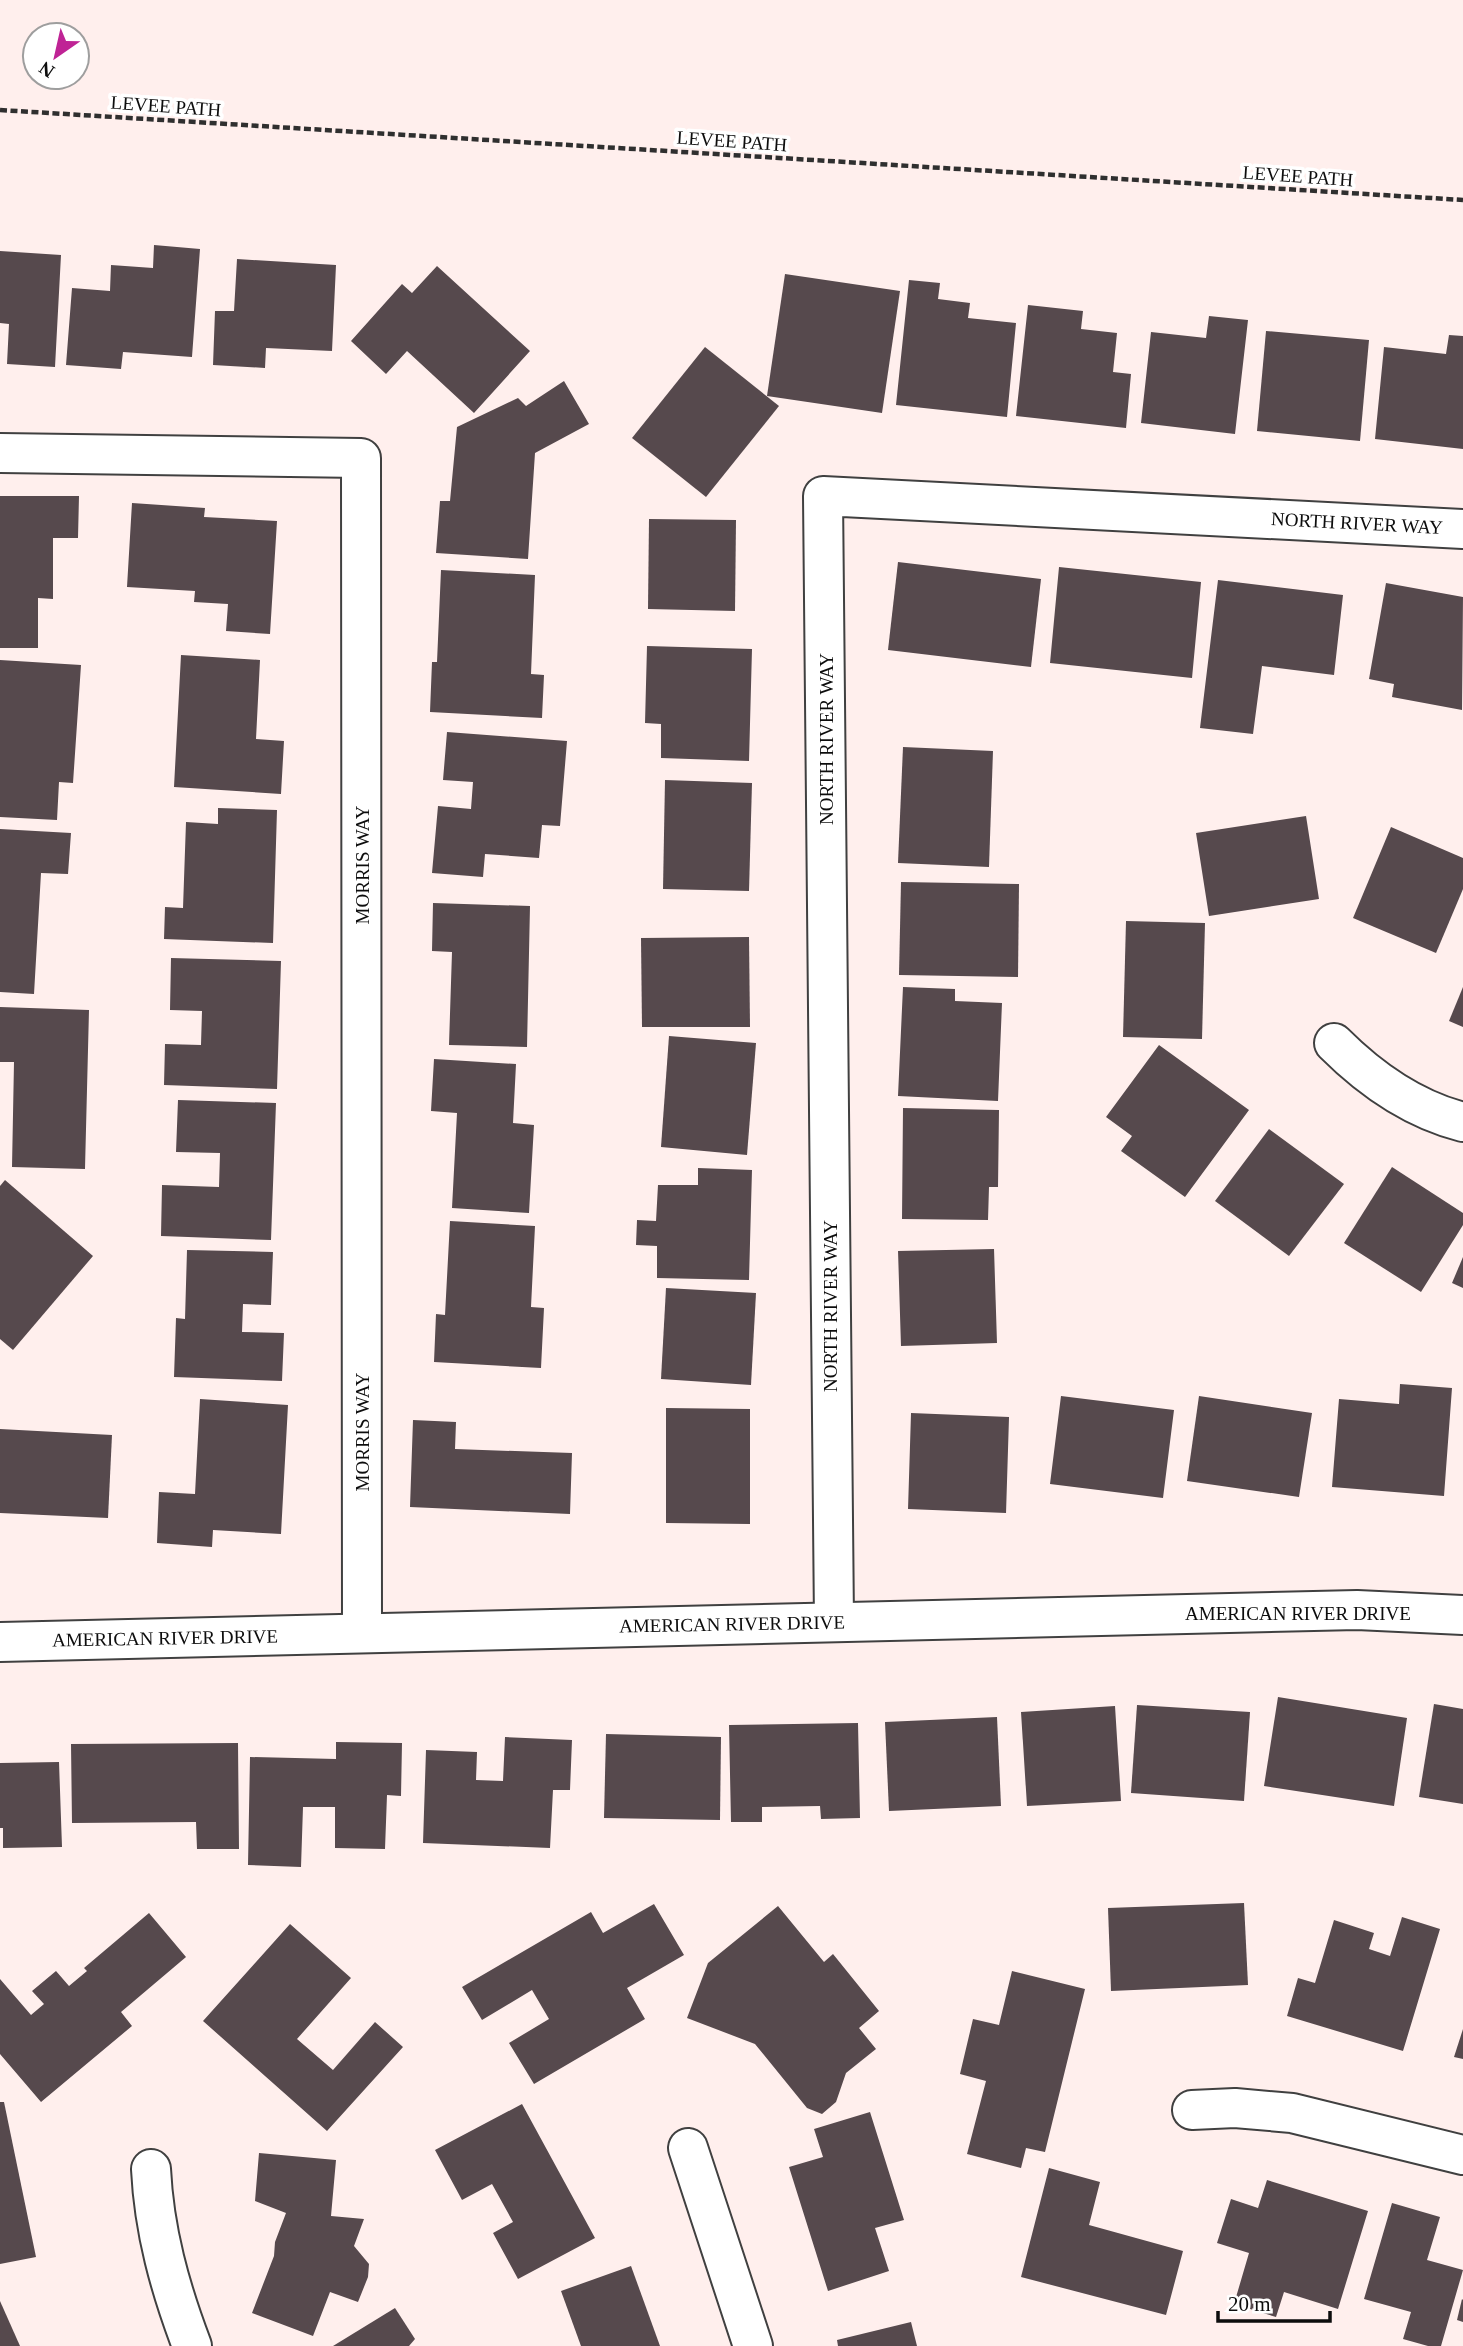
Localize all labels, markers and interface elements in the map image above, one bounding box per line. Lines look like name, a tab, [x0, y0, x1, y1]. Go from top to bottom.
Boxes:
north arrow	[21, 21, 91, 91]
text: N	[35, 57, 58, 82]
street label: LEVEE PATH	[110, 92, 222, 120]
street label: LEVEE PATH	[676, 127, 788, 155]
street label: LEVEE PATH	[1242, 162, 1354, 190]
street label: NORTH RIVER WAY	[1271, 508, 1444, 538]
street label: NORTH RIVER WAY	[816, 653, 837, 825]
street label: MORRIS WAY	[352, 805, 373, 924]
street label: NORTH RIVER WAY	[820, 1220, 841, 1392]
street label: MORRIS WAY	[352, 1372, 373, 1491]
street label: AMERICAN RIVER DRIVE	[1185, 1603, 1411, 1624]
street label: AMERICAN RIVER DRIVE	[619, 1612, 845, 1636]
street label: AMERICAN RIVER DRIVE	[52, 1626, 278, 1650]
scale bar	[1218, 2280, 1330, 2324]
text: 20 m	[1228, 2292, 1271, 2316]

